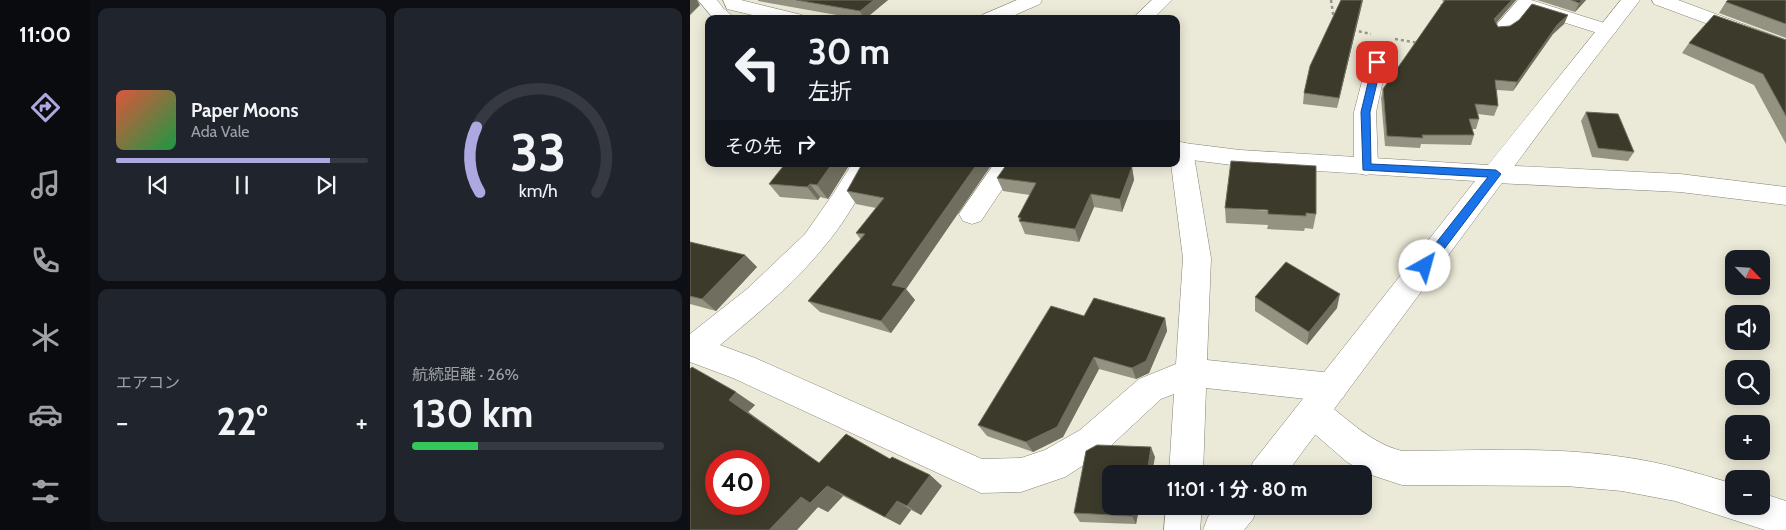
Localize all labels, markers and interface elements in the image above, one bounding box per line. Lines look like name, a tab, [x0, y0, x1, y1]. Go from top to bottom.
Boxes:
text: 11:00	[19, 21, 71, 48]
text: 30 m	[808, 30, 890, 73]
icon: left	[725, 35, 790, 100]
pin	[1356, 41, 1398, 83]
icon: arrive	[1363, 48, 1391, 76]
text: 左折	[808, 78, 852, 105]
icon: directions	[28, 90, 63, 125]
text: Paper Moons	[191, 99, 299, 122]
text: 33	[510, 121, 566, 184]
text: Ada Vale	[191, 122, 250, 141]
icon: right	[792, 130, 820, 158]
text: その先	[725, 135, 782, 158]
icon: music	[28, 167, 63, 202]
icon: previous	[144, 171, 172, 199]
icon: pause	[228, 171, 256, 199]
icon: next	[312, 171, 340, 199]
text: km/h	[518, 180, 558, 201]
position arrow	[1398, 239, 1450, 291]
icon: phone	[28, 243, 63, 278]
north arrow	[1725, 250, 1770, 295]
map controls	[1725, 250, 1770, 515]
button: sound	[1725, 305, 1770, 350]
icon: climate	[28, 320, 63, 355]
button: search	[1725, 360, 1770, 405]
text: 航続距離 · 26%	[412, 365, 519, 384]
text: エアコン	[116, 373, 180, 392]
text: 130 km	[412, 390, 533, 437]
icon: car	[28, 397, 63, 432]
text: 22°	[216, 398, 268, 445]
text: −	[116, 405, 128, 439]
text: +	[356, 405, 368, 439]
button: +	[1725, 415, 1770, 460]
speed limit sign: 40	[705, 450, 770, 515]
button: −	[1725, 470, 1770, 515]
icon: filters	[28, 474, 63, 509]
text: 11:01 · 1 分 · 80 m	[1167, 478, 1307, 501]

